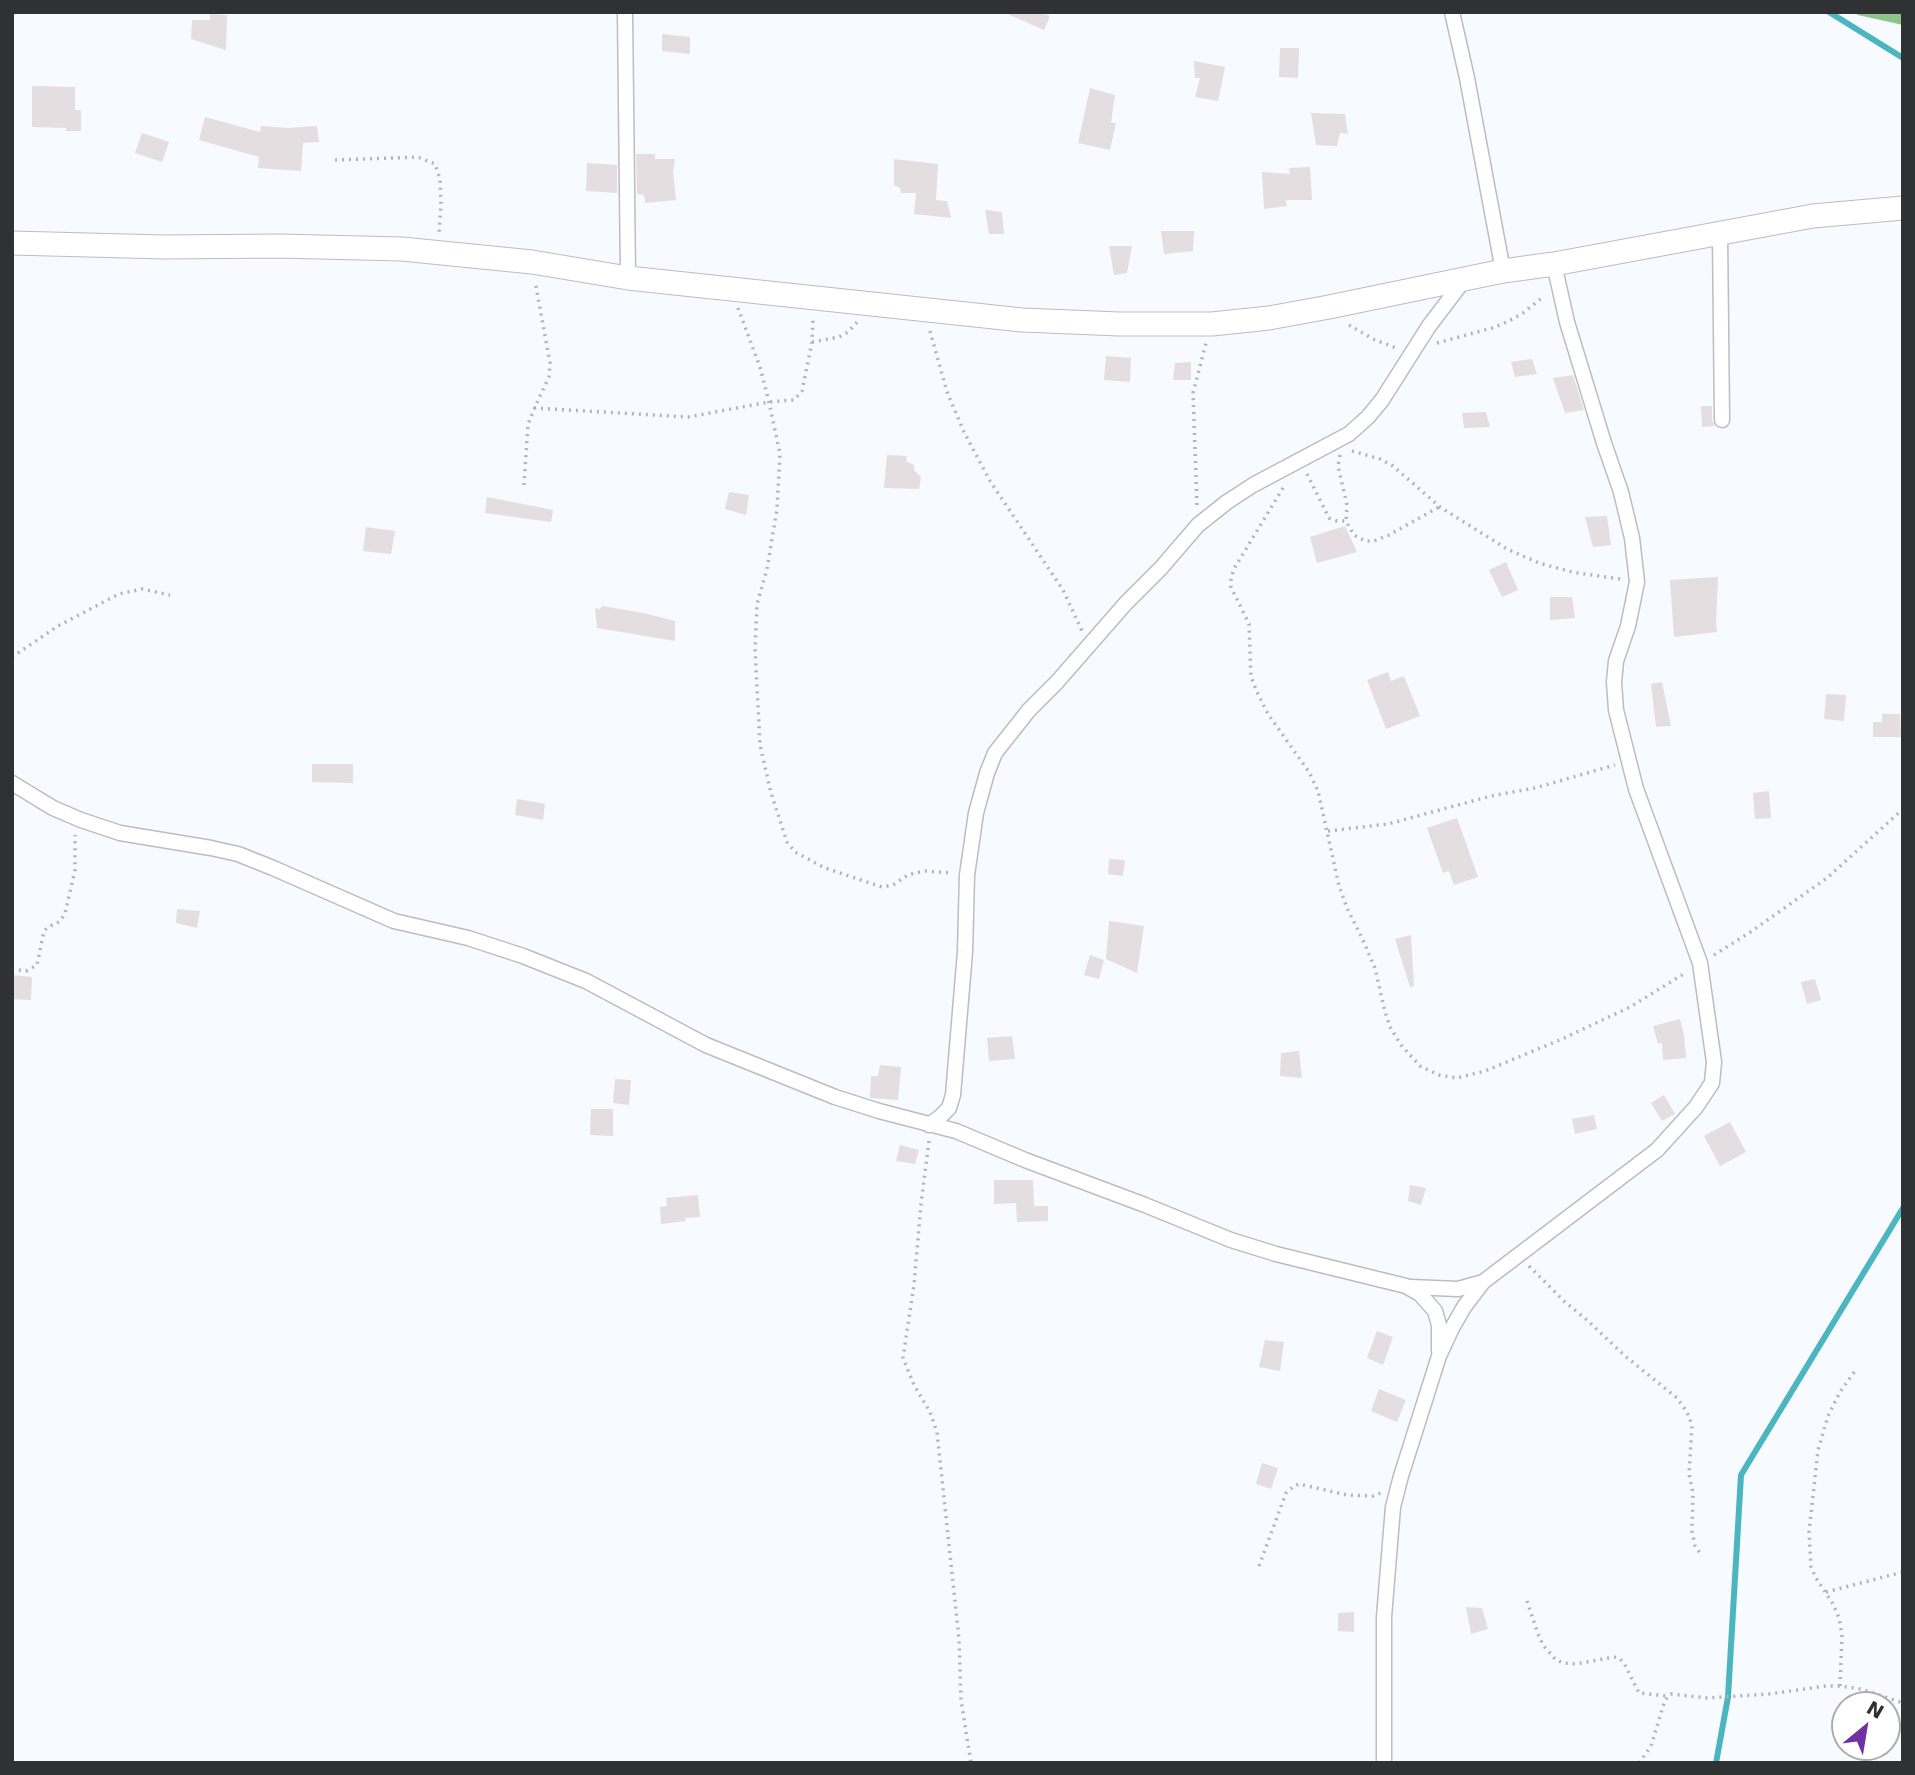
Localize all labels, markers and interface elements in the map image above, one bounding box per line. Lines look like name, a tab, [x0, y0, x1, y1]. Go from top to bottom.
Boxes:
north arrow	[1831, 1691, 1901, 1761]
text: N	[1863, 1696, 1888, 1723]

